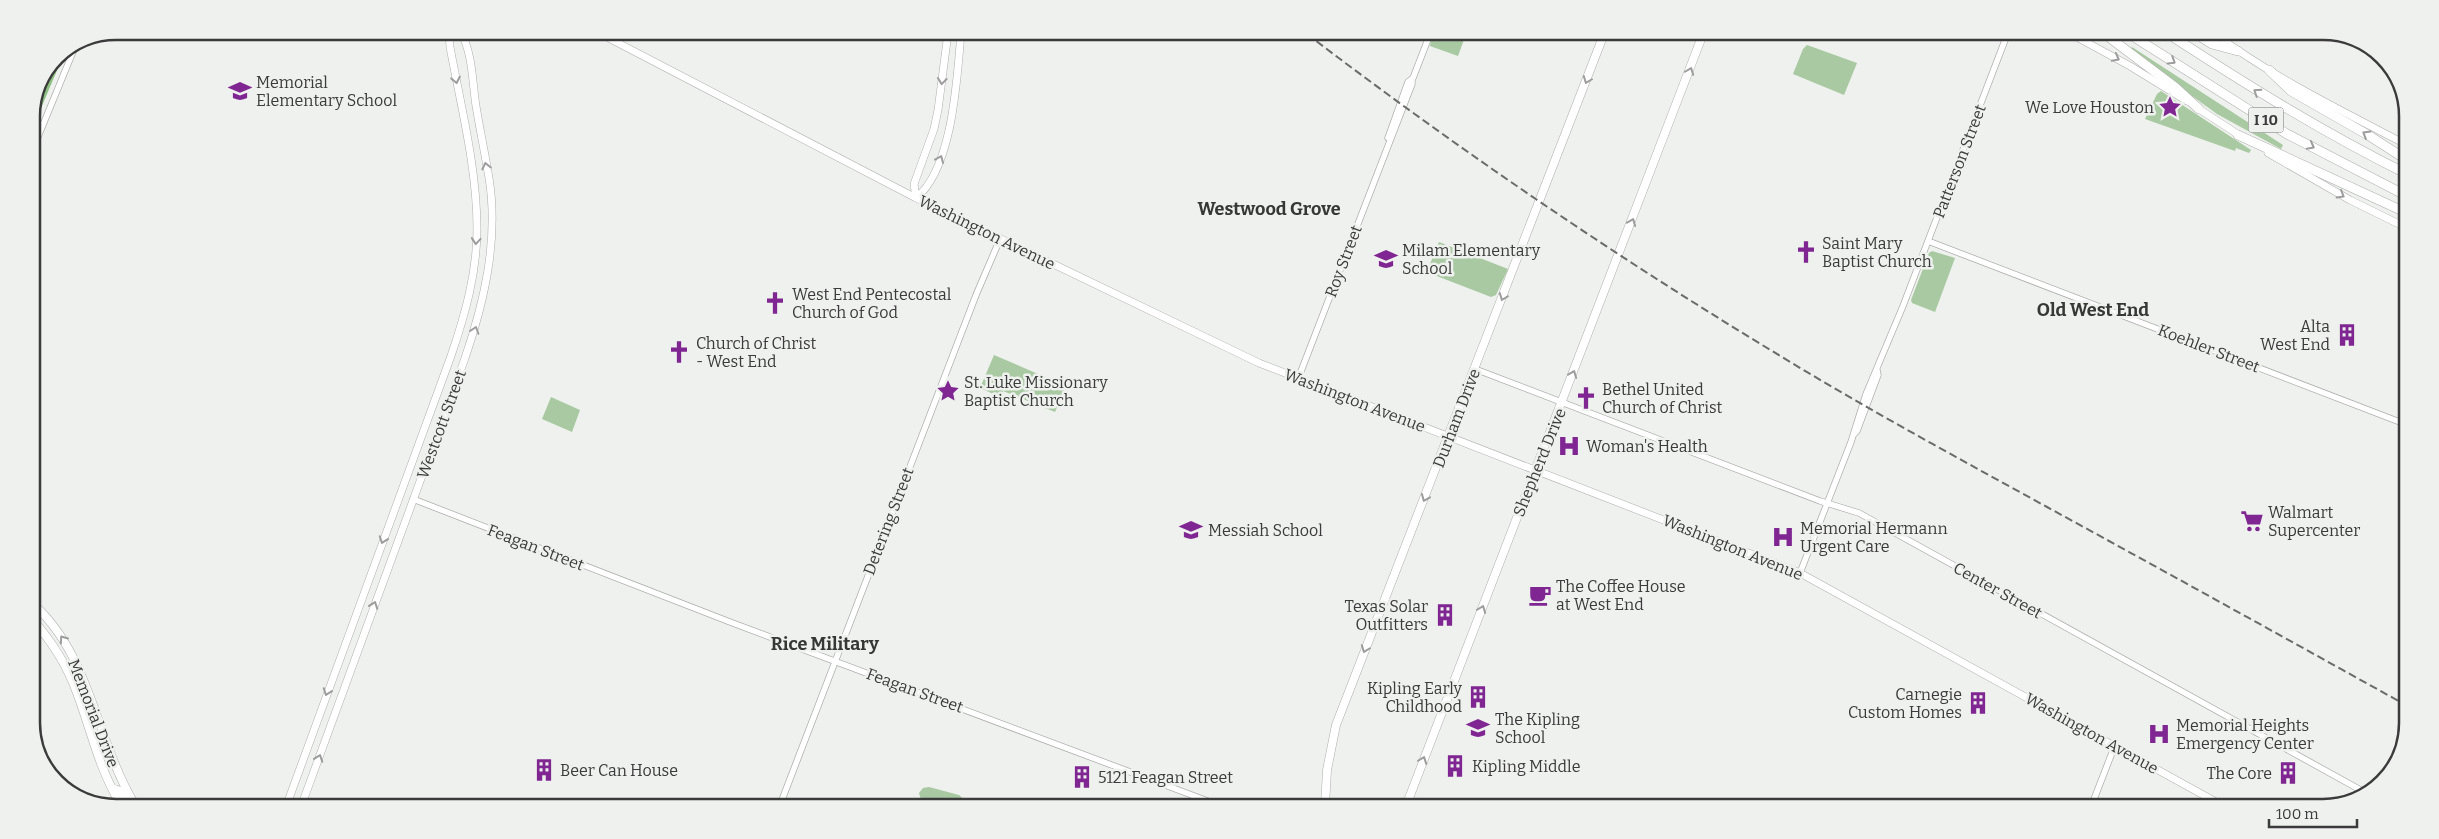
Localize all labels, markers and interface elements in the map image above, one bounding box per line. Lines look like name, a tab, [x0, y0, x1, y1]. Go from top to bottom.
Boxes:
one-way arrow	[2110, 52, 2119, 62]
one-way arrow	[2167, 55, 2176, 65]
one-way arrow	[1684, 67, 1694, 75]
place label: Memorial Elementary School	[256, 73, 397, 110]
one-way arrow	[1582, 75, 1593, 84]
one-way arrow	[450, 76, 461, 84]
school or university icon: Memorial Elementary School	[227, 78, 253, 104]
one-way arrow	[937, 78, 948, 86]
one-way arrow	[2253, 89, 2263, 98]
place icon: We Love Houston	[2157, 94, 2183, 120]
place label: We Love Houston	[2025, 98, 2154, 117]
street label: Patterson Street	[1929, 101, 1990, 221]
road number: I 10	[2248, 108, 2284, 132]
one-way arrow	[2363, 130, 2372, 140]
one-way arrow	[2305, 140, 2314, 150]
one-way arrow	[934, 155, 945, 164]
one-way arrow	[481, 162, 492, 170]
one-way arrow	[2335, 188, 2344, 198]
street label: Washington Avenue	[915, 191, 1058, 274]
district label: Westwood Grove	[1197, 198, 1341, 220]
one-way arrow	[1625, 218, 1636, 227]
street label: Roy Street	[1321, 222, 1366, 300]
place label: Saint Mary Baptist Church	[1822, 234, 1932, 271]
one-way arrow	[471, 237, 482, 245]
church icon: Saint Mary Baptist Church	[1793, 239, 1819, 265]
place label: Milam Elementary School	[1402, 241, 1541, 278]
school or university icon: Milam Elementary School	[1373, 246, 1399, 272]
place label: West End Pentecostal Church of God	[792, 285, 952, 322]
church icon: West End Pentecostal Church of God	[762, 290, 788, 316]
one-way arrow	[1499, 292, 1509, 301]
district label: Old West End	[2037, 299, 2149, 321]
place label: Alta West End	[2260, 317, 2331, 354]
street label: Koehler Street	[2155, 320, 2263, 377]
building icon: Alta West End	[2334, 322, 2360, 348]
one-way arrow	[469, 326, 479, 334]
place label: Church of Christ - West End	[696, 334, 817, 371]
church icon: Church of Christ - West End	[666, 339, 692, 365]
street label: Washington Avenue	[1282, 365, 1428, 436]
street label: Durham Drive	[1429, 366, 1484, 470]
street label: Westcott Street	[413, 367, 470, 481]
one-way arrow	[1567, 370, 1578, 379]
place label: St. Luke Missionary Baptist Church	[964, 373, 1108, 410]
place icon: St. Luke Missionary Baptist Church	[935, 378, 961, 404]
place label: Bethel United Church of Christ	[1602, 380, 1723, 417]
church icon: Bethel United Church of Christ	[1573, 385, 1599, 411]
street label: Shepherd Drive	[1509, 405, 1570, 519]
hospital icon: Woman's Health	[1556, 433, 1582, 459]
place label: Woman's Health	[1586, 437, 1708, 456]
street label: Detering Street	[859, 465, 918, 578]
one-way arrow	[1421, 493, 1432, 502]
place label: Walmart Supercenter	[2268, 503, 2360, 540]
supermarket icon: Walmart Supercenter	[2239, 508, 2265, 534]
street label: Washington Avenue	[1660, 511, 1806, 584]
school or university icon: Messiah School	[1178, 517, 1204, 543]
place label: Memorial Hermann Urgent Care	[1800, 519, 1948, 556]
street label: Feagan Street	[485, 520, 587, 575]
place label: Messiah School	[1208, 521, 1323, 540]
hospital icon: Memorial Hermann Urgent Care	[1770, 524, 1796, 550]
one-way arrow	[379, 535, 389, 543]
street label: Center Street	[1950, 558, 2046, 623]
place label: The Coffee House at West End	[1556, 577, 1686, 614]
cafe icon: The Coffee House at West End	[1527, 582, 1553, 608]
place label: Texas Solar Outfitters	[1344, 597, 1428, 634]
one-way arrow	[368, 601, 378, 610]
building icon: Texas Solar Outfitters	[1432, 602, 1458, 628]
one-way arrow	[1475, 605, 1486, 614]
district label: Rice Military	[771, 633, 880, 655]
one-way arrow	[60, 635, 69, 645]
one-way arrow	[1361, 644, 1372, 653]
street label: Memorial Drive	[64, 656, 123, 770]
street label: Feagan Street	[864, 664, 966, 717]
place label: Kipling Early Childhood	[1367, 679, 1463, 716]
building icon: Kipling Early Childhood	[1465, 684, 1491, 710]
place label: Carnegie Custom Homes	[1848, 685, 1962, 722]
one-way arrow	[323, 687, 333, 696]
street label: Washington Avenue	[2022, 689, 2162, 778]
building icon: Carnegie Custom Homes	[1965, 690, 1991, 716]
place label: The Kipling School	[1495, 710, 1580, 747]
school or university icon: The Kipling School	[1465, 715, 1491, 741]
place label: Memorial Heights Emergency Center	[2176, 716, 2314, 753]
hospital icon: Memorial Heights Emergency Center	[2146, 721, 2172, 747]
building icon: Kipling Middle	[1442, 753, 1468, 779]
one-way arrow	[313, 754, 323, 763]
building icon: Beer Can House	[531, 757, 557, 783]
one-way arrow	[1417, 757, 1427, 765]
place label: Kipling Middle	[1472, 757, 1580, 776]
building icon: The Core	[2275, 760, 2301, 786]
place label: Beer Can House	[560, 761, 678, 780]
building icon: 5121 Feagan Street	[1069, 764, 1095, 790]
place label: The Core	[2206, 764, 2272, 783]
place label: 5121 Feagan Street	[1098, 768, 1233, 787]
scale bar	[2269, 796, 2356, 828]
text: 100 m	[2276, 805, 2319, 823]

